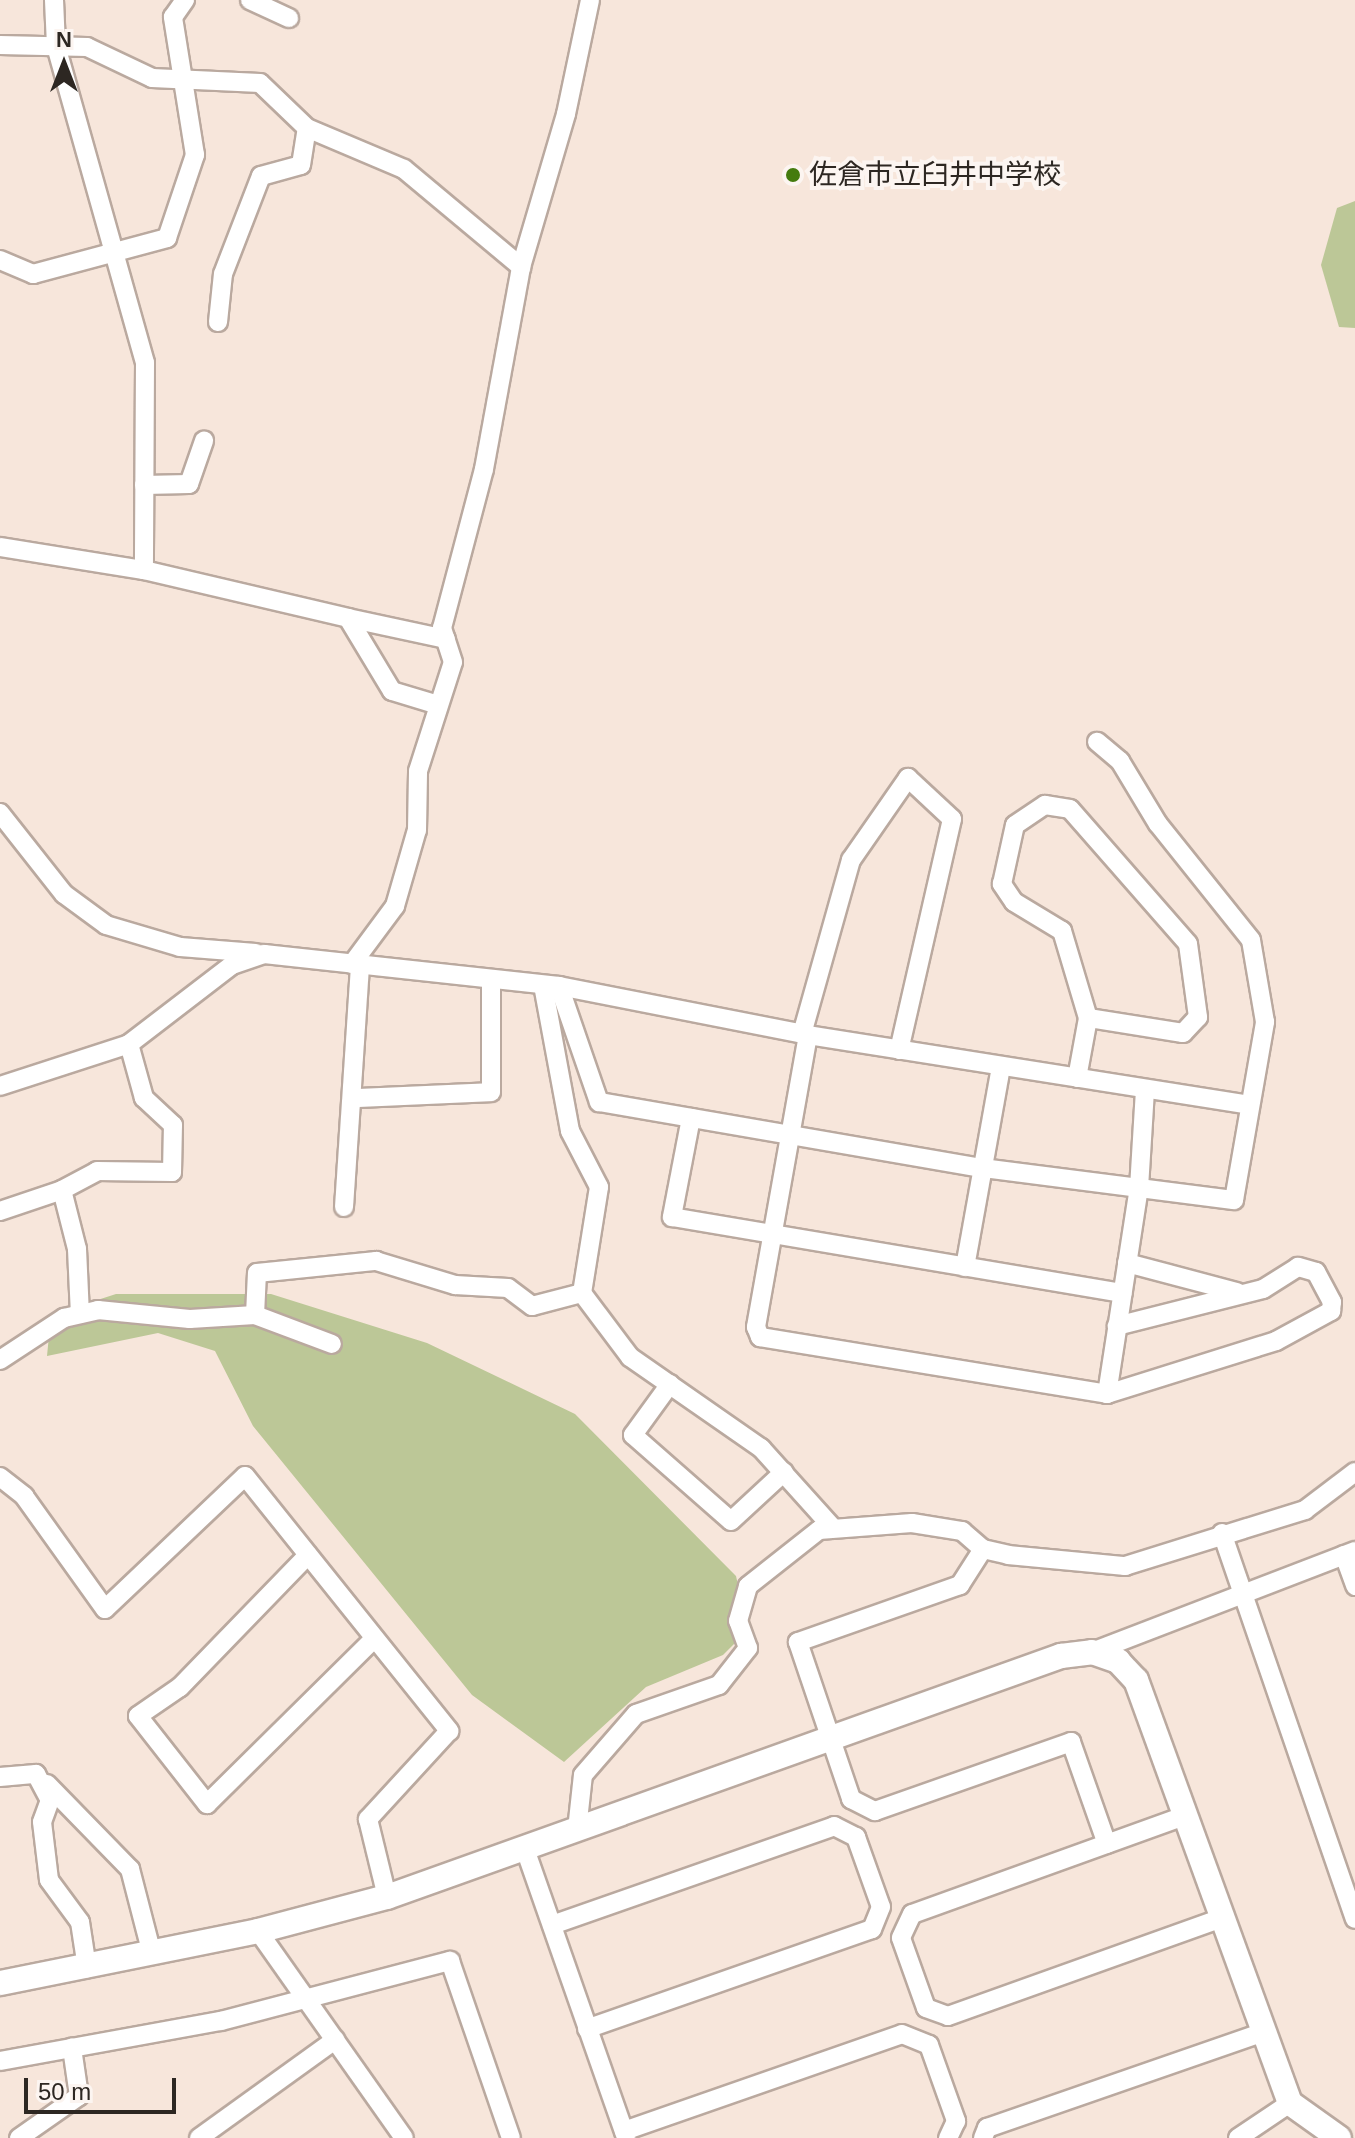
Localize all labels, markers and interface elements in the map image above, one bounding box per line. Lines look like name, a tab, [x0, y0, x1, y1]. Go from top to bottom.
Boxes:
north arrow	[24, 24, 104, 104]
text: N	[56, 27, 72, 52]
place label: 佐倉市立臼井中学校	[809, 158, 1061, 192]
marker: 佐倉市立臼井中学校	[784, 166, 802, 184]
scale bar	[28, 2062, 180, 2112]
text: 50 m	[38, 2078, 91, 2105]

